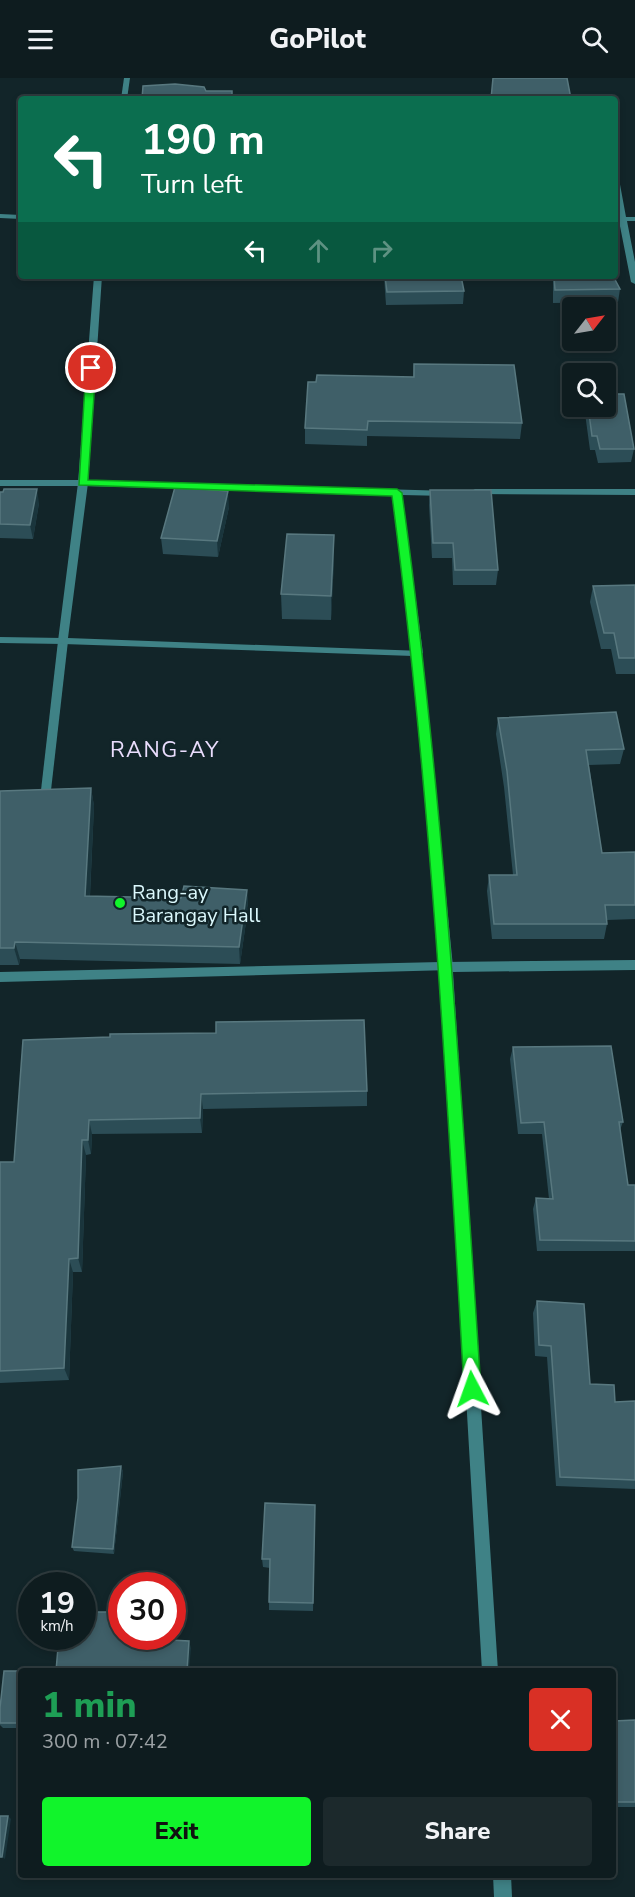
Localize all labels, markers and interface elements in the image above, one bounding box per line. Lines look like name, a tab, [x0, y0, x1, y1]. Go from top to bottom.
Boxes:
text: GoPilot	[269, 21, 366, 58]
icon: menu	[24, 23, 57, 56]
icon: search	[578, 23, 611, 56]
text: 190 m	[141, 112, 265, 169]
icon: left	[42, 120, 120, 198]
text: Turn left	[141, 166, 242, 203]
icon: left	[239, 234, 272, 267]
icon: ahead	[302, 234, 335, 267]
icon: right	[365, 234, 398, 267]
north arrow	[562, 297, 616, 351]
map controls	[562, 297, 616, 417]
pin	[65, 342, 116, 393]
icon: arrive	[74, 351, 107, 384]
button: search	[562, 363, 616, 417]
district label: RANG-AY	[110, 735, 220, 765]
place label: Rang-ay Barangay Hall	[132, 879, 261, 929]
marker: Rang-ay Barangay Hall	[113, 896, 127, 910]
position arrow	[440, 1357, 504, 1421]
speed limit sign: 30	[108, 1572, 186, 1650]
text: 19	[39, 1583, 75, 1624]
text: km/h	[40, 1616, 74, 1636]
text: 1 min	[42, 1681, 137, 1730]
button: close	[529, 1688, 592, 1751]
text: 300 m · 07:42	[42, 1728, 168, 1755]
button: Exit	[42, 1797, 311, 1866]
button: Share	[323, 1797, 592, 1866]

